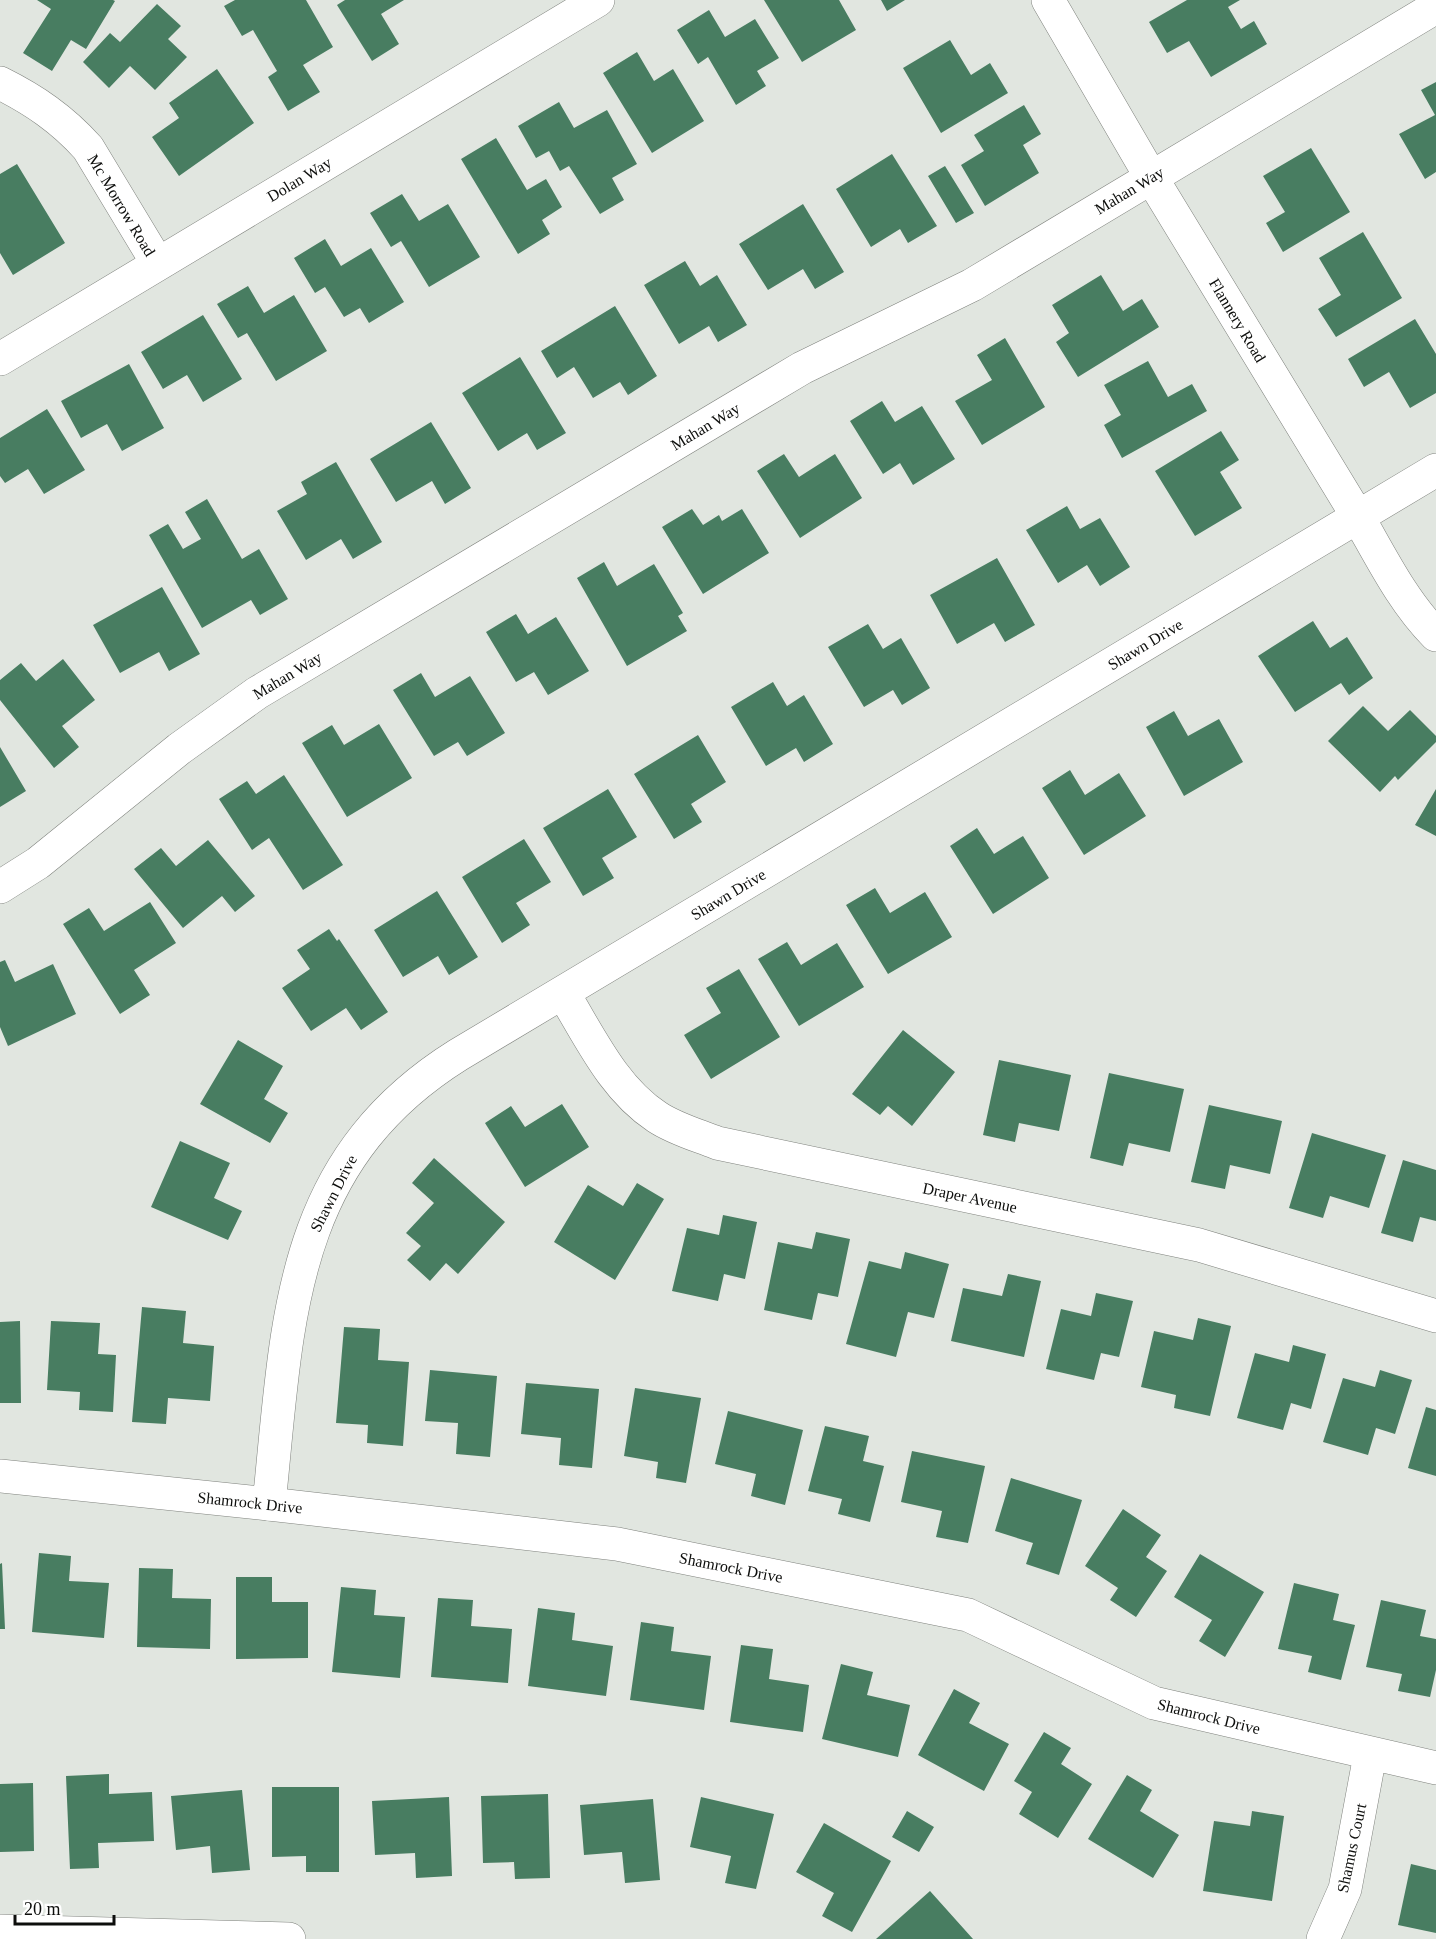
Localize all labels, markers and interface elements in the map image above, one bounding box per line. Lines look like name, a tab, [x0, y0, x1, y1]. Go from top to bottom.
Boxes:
street label: Mc Morrow Road	[85, 151, 159, 259]
street label: Dolan Way	[264, 154, 335, 206]
street label: Mahan Way	[1092, 163, 1167, 218]
street label: Flannery Road	[1205, 275, 1269, 366]
street label: Mahan Way	[668, 399, 743, 454]
street label: Shawn Drive	[1105, 616, 1186, 673]
street label: Mahan Way	[250, 648, 325, 703]
street label: Shawn Drive	[688, 866, 769, 923]
street label: Shawn Drive	[307, 1152, 360, 1235]
street label: Draper Avenue	[921, 1179, 1019, 1217]
street label: Shamrock Drive	[197, 1489, 303, 1516]
street label: Shamrock Drive	[678, 1549, 784, 1586]
street label: Shamrock Drive	[1156, 1695, 1262, 1737]
street label: Shamus Court	[1334, 1801, 1369, 1894]
scale bar	[15, 1888, 114, 1926]
text: 20 m	[24, 1899, 61, 1919]

